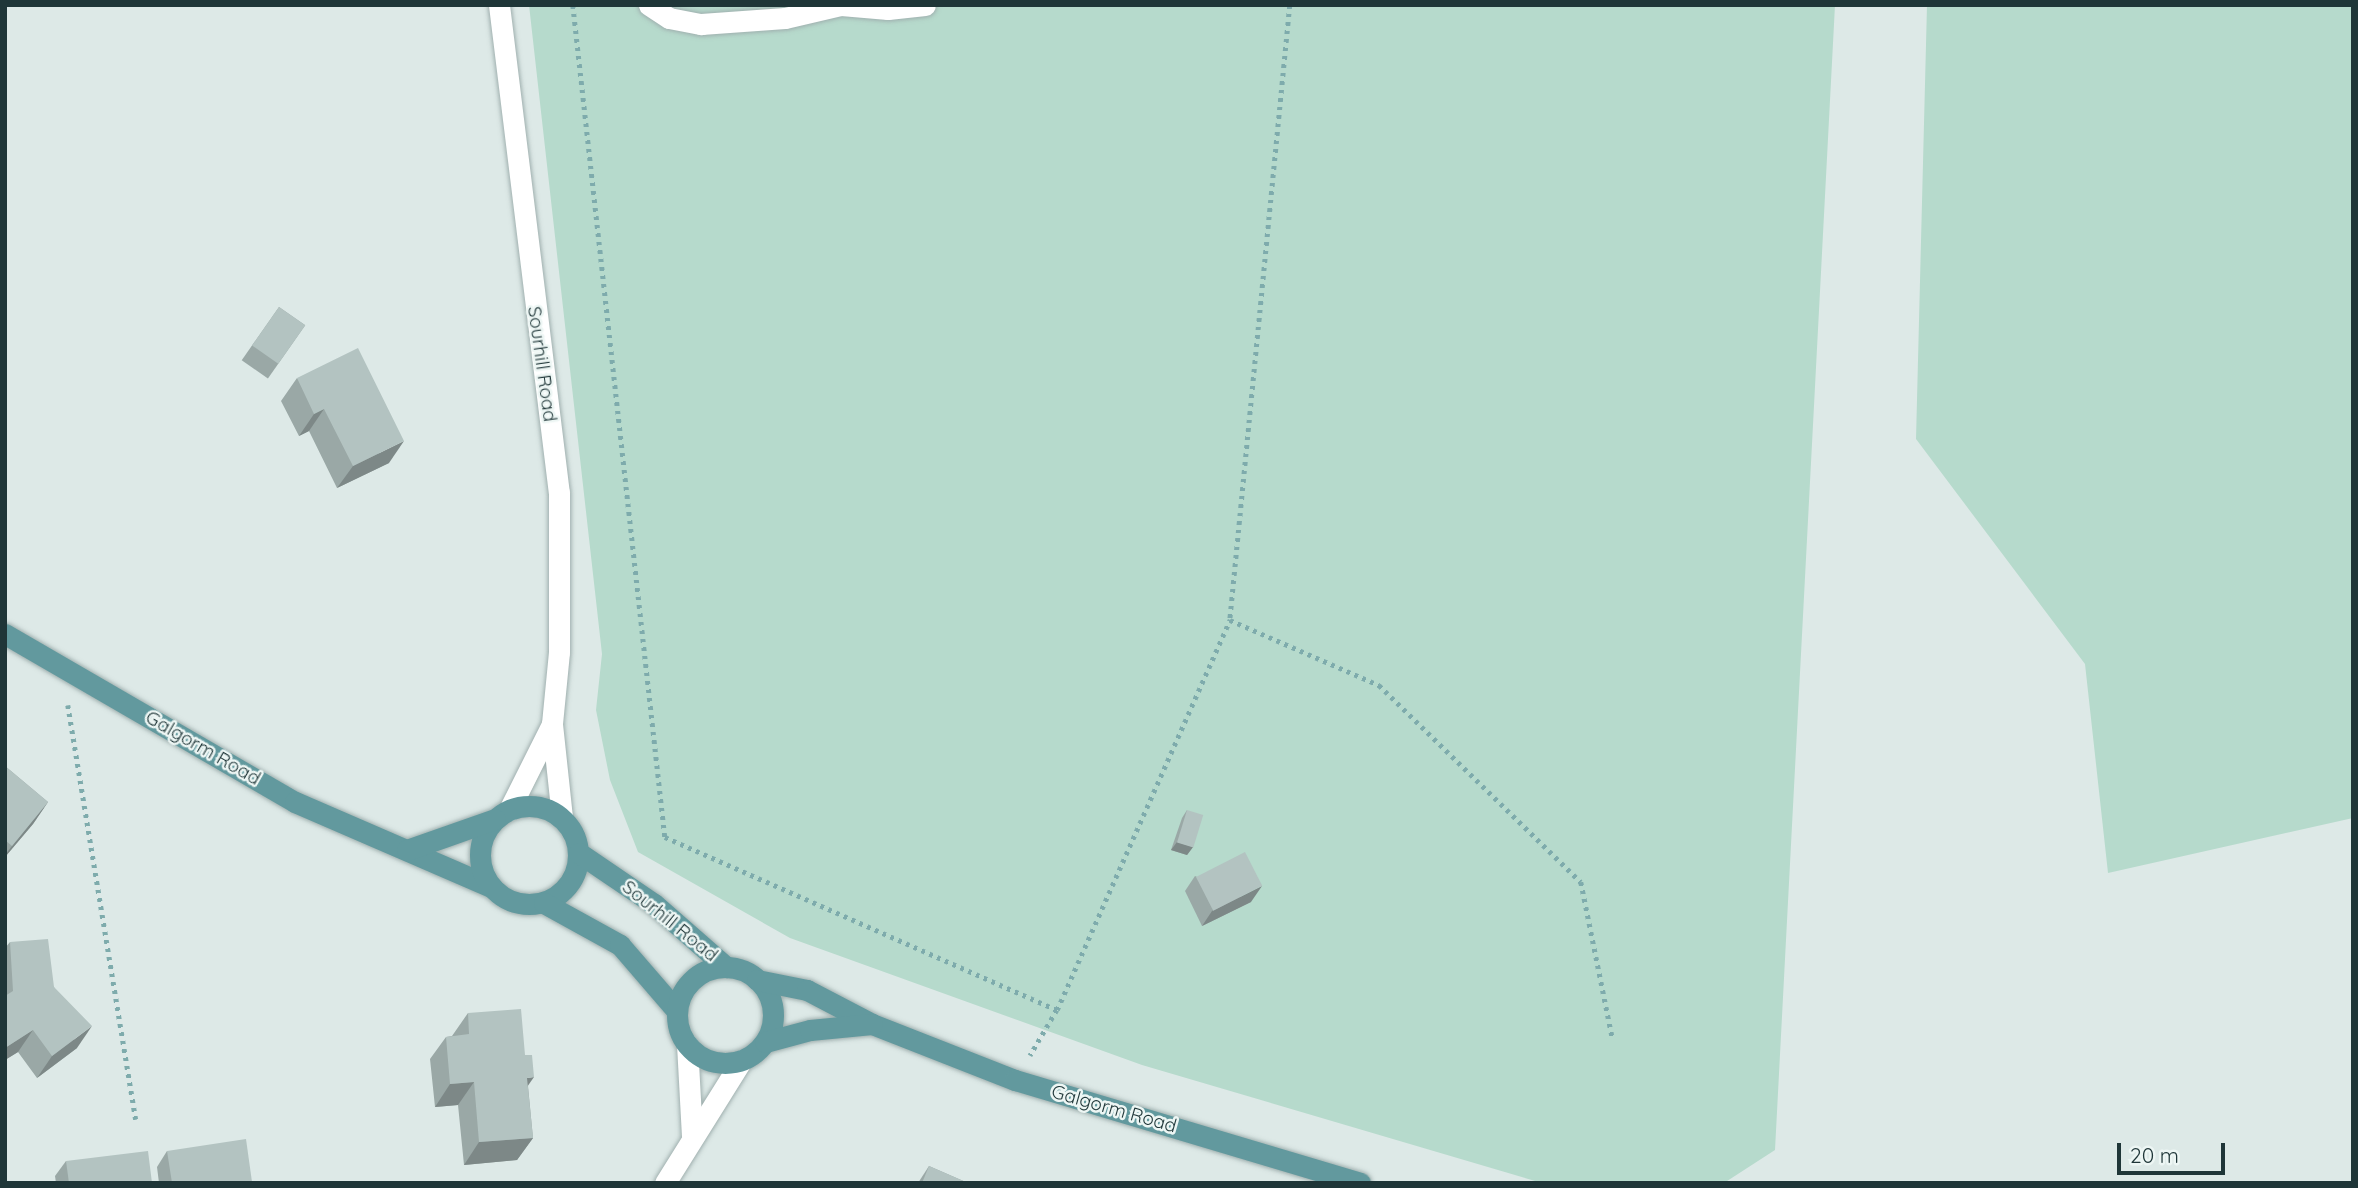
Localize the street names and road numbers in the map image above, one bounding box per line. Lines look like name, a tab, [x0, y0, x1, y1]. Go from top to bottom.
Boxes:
street label: Sourhill Road	[523, 305, 561, 423]
street label: Galgorm Road	[141, 706, 265, 790]
street label: Sourhill Road	[618, 876, 722, 966]
street label: Galgorm Road	[1049, 1080, 1179, 1138]

